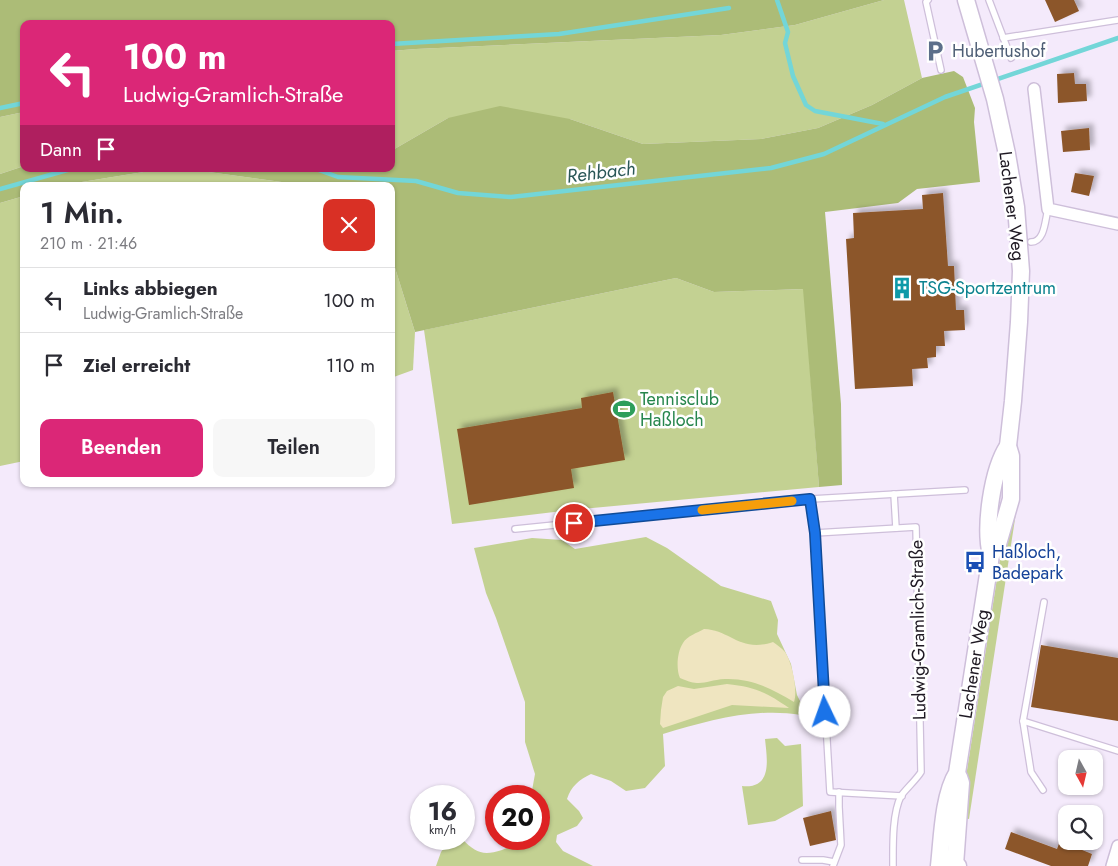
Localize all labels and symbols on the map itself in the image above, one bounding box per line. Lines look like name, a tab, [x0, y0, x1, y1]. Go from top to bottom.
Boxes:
parking icon: Hubertushof	[922, 38, 948, 64]
place label: Hubertushof	[952, 38, 1046, 64]
street label: Lachener Weg	[992, 150, 1032, 262]
water label: Rehbach	[565, 154, 637, 190]
building icon: TSG-Sportzentrum	[889, 275, 915, 301]
place label: TSG-Sportzentrum	[919, 275, 1056, 301]
place label: Tennisclub Haßloch	[640, 386, 719, 433]
sports icon: Tennisclub Haßloch	[611, 396, 637, 422]
pin	[553, 502, 595, 544]
place label: Haßloch, Badepark	[992, 539, 1063, 586]
street label: Ludwig-Gramlich-Straße	[903, 540, 933, 720]
bus stop icon: Haßloch, Badepark	[962, 549, 988, 575]
street label: Lachener Weg	[953, 607, 995, 721]
position arrow	[798, 685, 850, 737]
north arrow	[1058, 750, 1102, 795]
speed limit sign: 20	[485, 785, 550, 850]

